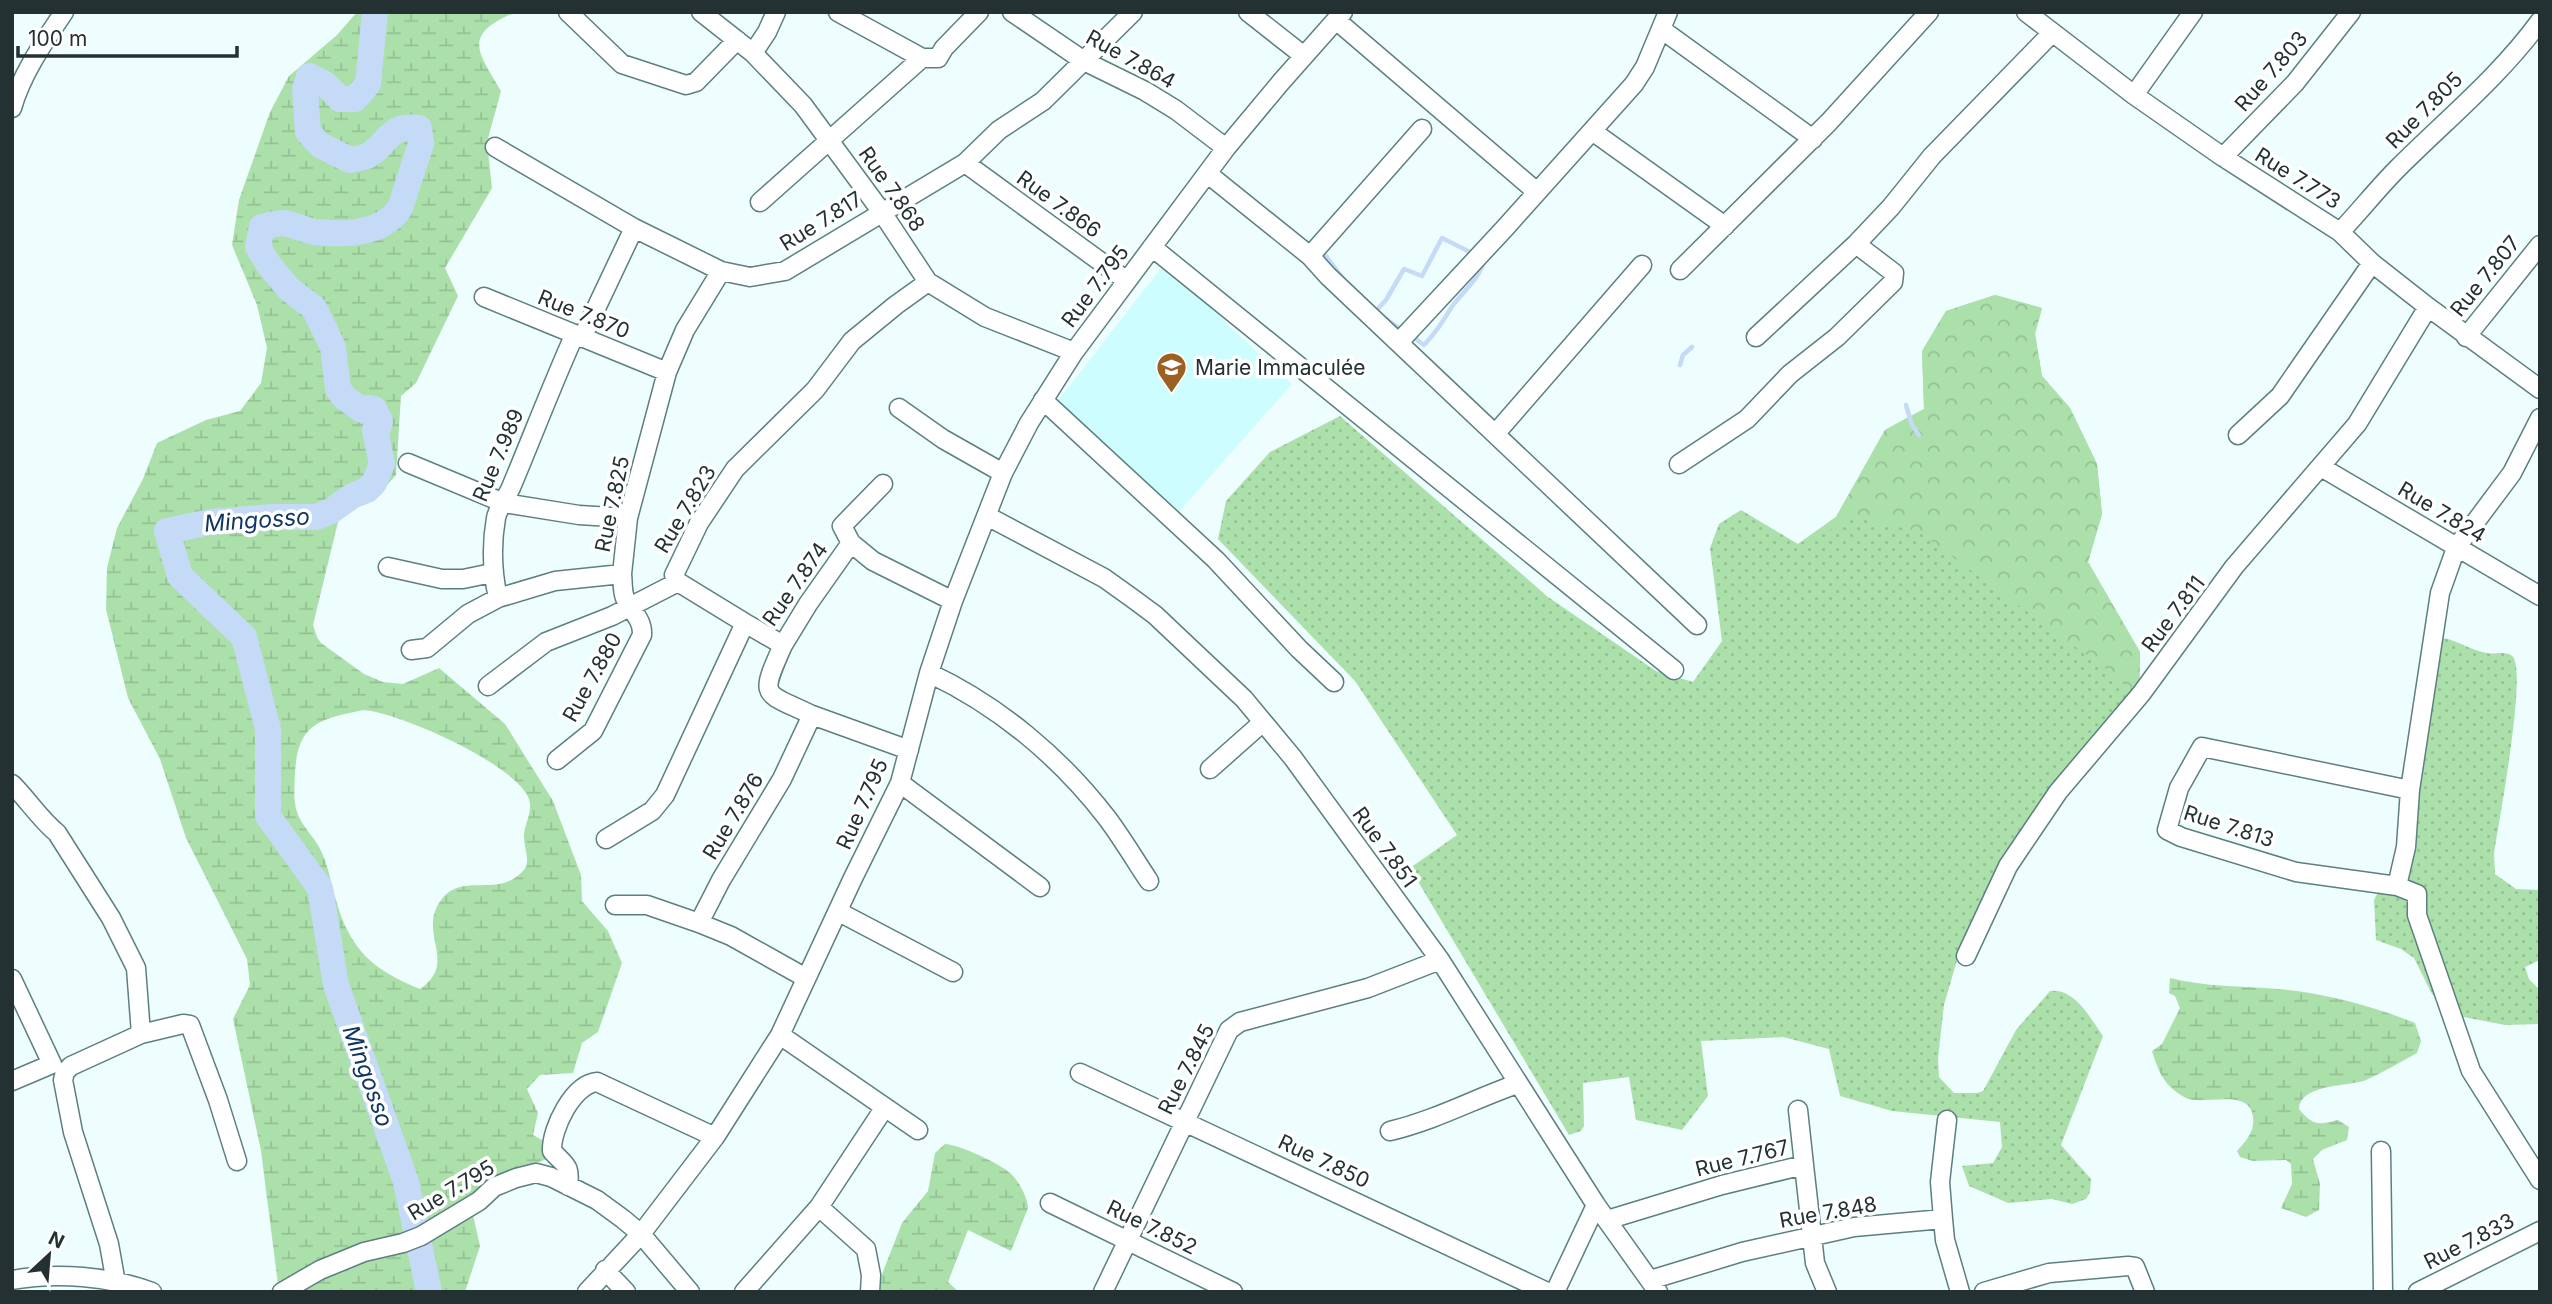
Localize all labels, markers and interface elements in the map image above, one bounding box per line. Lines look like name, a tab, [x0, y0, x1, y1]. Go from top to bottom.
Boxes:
scale bar	[18, 14, 236, 58]
street label: Rue 7.864	[1082, 24, 1180, 94]
text: 100 m	[28, 26, 87, 51]
street label: Rue 7.803	[2229, 26, 2313, 116]
street label: Rue 7.805	[2381, 67, 2467, 153]
street label: Rue 7.868	[854, 142, 930, 236]
street label: Rue 7.773	[2251, 142, 2345, 214]
street label: Rue 7.866	[1012, 165, 1106, 243]
street label: Rue 7.817	[775, 186, 867, 256]
street label: Rue 7.807	[2445, 231, 2525, 321]
street label: Rue 7.795	[1056, 240, 1134, 332]
street label: Rue 7.870	[534, 284, 634, 344]
school or university icon: Marie Immaculée	[1155, 350, 1189, 394]
place label: Marie Immaculée	[1195, 355, 1365, 380]
street label: Rue 7.989	[467, 405, 529, 505]
street label: Rue 7.825	[590, 454, 634, 554]
street label: Rue 7.823	[649, 461, 721, 557]
street label: Rue 7.824	[2394, 476, 2490, 548]
water label: Mingosso	[203, 502, 311, 538]
street label: Rue 7.874	[757, 537, 833, 631]
street label: Rue 7.811	[2136, 571, 2210, 657]
street label: Rue 7.880	[557, 628, 627, 726]
street label: Rue 7.795	[831, 755, 893, 853]
street label: Rue 7.876	[697, 768, 769, 864]
street label: Rue 7.813	[2181, 800, 2277, 852]
street label: Rue 7.851	[1347, 802, 1423, 892]
street label: Rue 7.845	[1153, 1020, 1219, 1118]
water label: Mingosso	[337, 1021, 399, 1131]
street label: Rue 7.850	[1274, 1129, 1374, 1193]
street label: Rue 7.767	[1693, 1134, 1791, 1182]
street label: Rue 7.795	[403, 1154, 499, 1226]
street label: Rue 7.848	[1777, 1191, 1879, 1233]
street label: Rue 7.852	[1103, 1194, 1201, 1260]
street label: Rue 7.833	[2420, 1208, 2518, 1274]
north arrow	[14, 1220, 84, 1290]
text: N	[45, 1227, 68, 1254]

